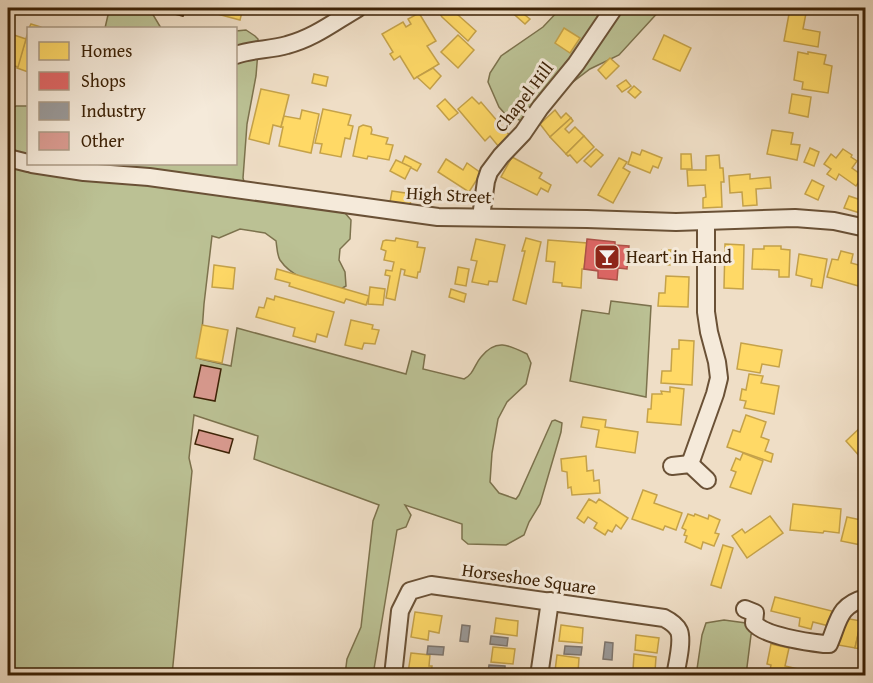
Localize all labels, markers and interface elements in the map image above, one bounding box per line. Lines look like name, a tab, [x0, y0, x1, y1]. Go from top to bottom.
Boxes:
legend	[27, 27, 237, 165]
text: Homes	[81, 37, 132, 64]
street label: Chapel Hill	[488, 56, 560, 138]
text: Shops	[81, 67, 126, 94]
text: Industry	[81, 97, 146, 124]
text: Other	[81, 127, 125, 154]
street label: High Street	[406, 179, 493, 210]
bar icon: Heart in Hand	[592, 242, 622, 272]
place label: Heart in Hand	[626, 243, 732, 270]
street label: Horseshoe Square	[460, 556, 598, 601]

